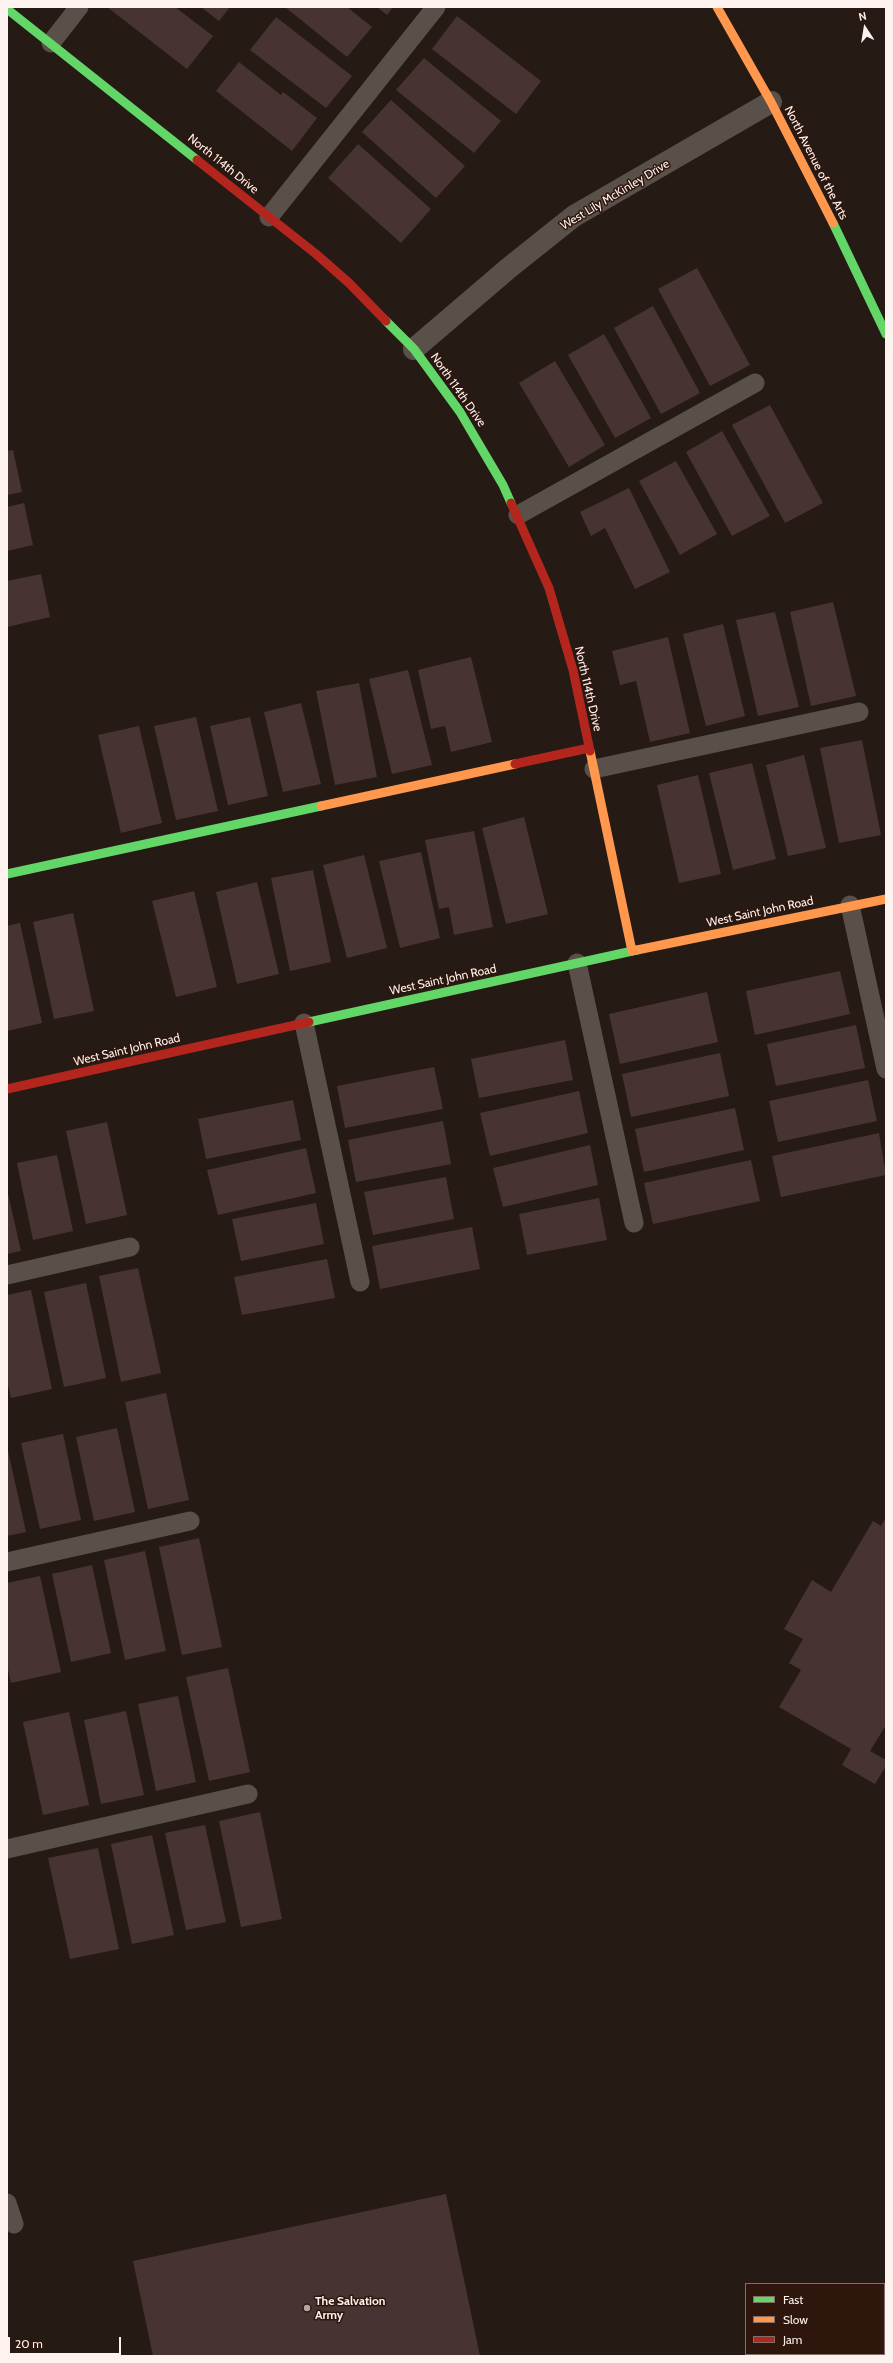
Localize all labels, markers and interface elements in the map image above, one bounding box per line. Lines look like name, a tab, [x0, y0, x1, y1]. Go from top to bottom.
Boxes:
north arrow	[845, 8, 885, 48]
text: N	[857, 9, 868, 24]
street label: North Avenue of the Arts	[781, 104, 851, 222]
street label: North 114th Drive	[185, 131, 261, 197]
street label: West Lily McKinley Drive	[558, 157, 672, 233]
street label: North 114th Drive	[427, 350, 489, 430]
street label: North 114th Drive	[571, 645, 605, 733]
street label: West Saint John Road	[705, 894, 815, 930]
street label: West Saint John Road	[388, 962, 498, 998]
street label: West Saint John Road	[72, 1031, 182, 1069]
legend	[745, 2283, 885, 2355]
text: Fast	[783, 2292, 803, 2307]
place label: The Salvation Army	[315, 2294, 385, 2322]
marker: The Salvation Army	[302, 2303, 312, 2313]
text: Slow	[783, 2312, 808, 2327]
scale bar	[10, 2329, 123, 2355]
text: Jam	[783, 2332, 802, 2347]
text: 20 m	[15, 2336, 43, 2351]

